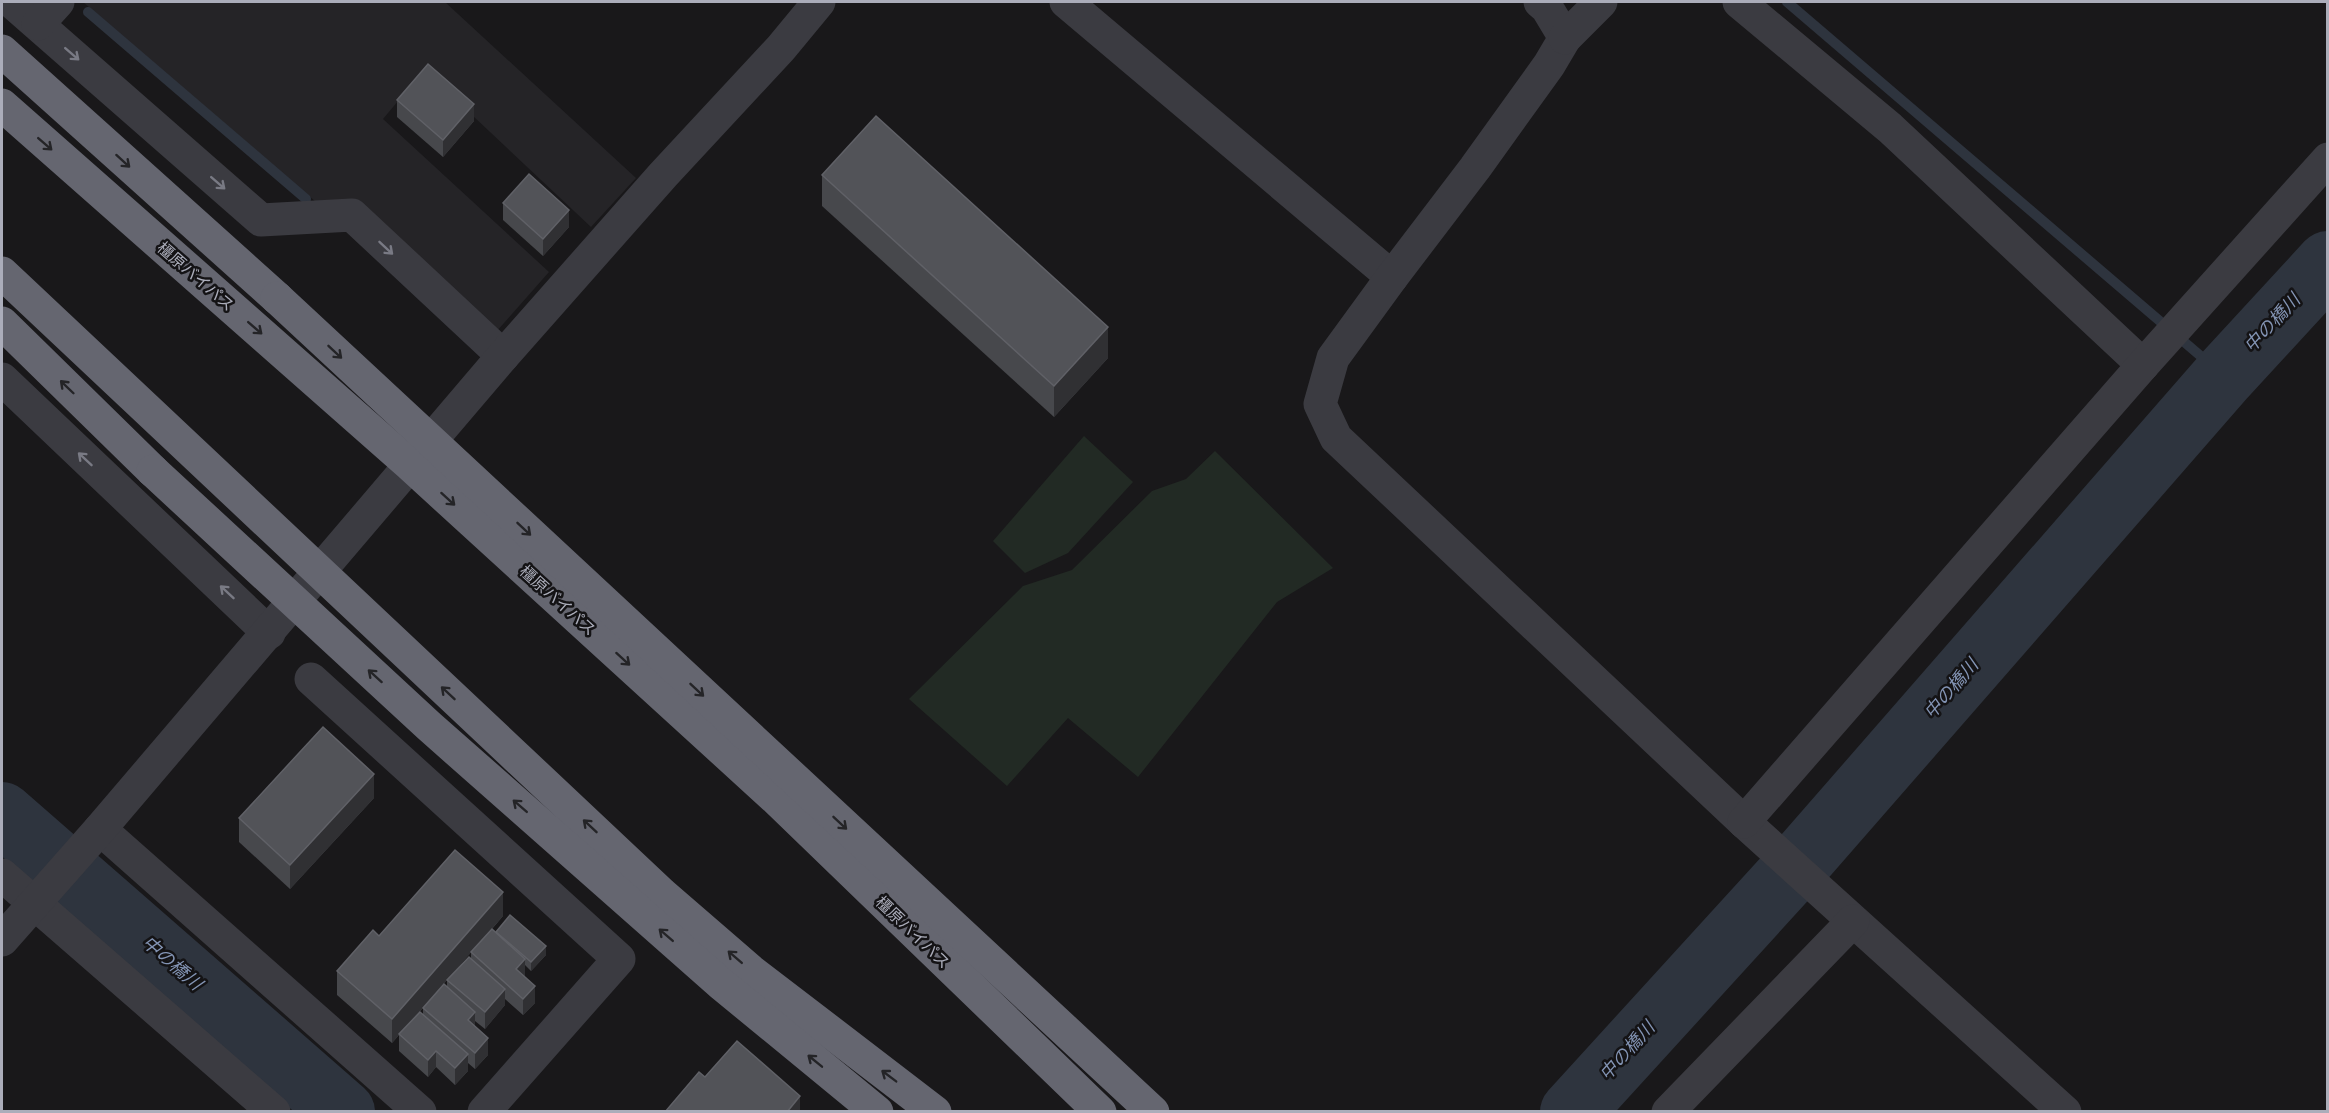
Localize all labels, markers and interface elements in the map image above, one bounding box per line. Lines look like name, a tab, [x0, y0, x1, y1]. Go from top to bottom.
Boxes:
one-way arrow	[64, 47, 79, 61]
one-way arrow	[38, 137, 53, 151]
one-way arrow	[116, 154, 131, 168]
one-way arrow	[210, 176, 225, 190]
street label: 橿原バイパス	[153, 237, 239, 315]
one-way arrow	[379, 240, 394, 255]
water label: 中の橋川	[2239, 287, 2306, 357]
one-way arrow	[247, 321, 262, 335]
one-way arrow	[328, 345, 343, 360]
one-way arrow	[59, 379, 74, 394]
one-way arrow	[78, 452, 93, 466]
one-way arrow	[440, 492, 455, 506]
one-way arrow	[516, 521, 531, 535]
street label: 橿原バイパス	[516, 561, 600, 639]
one-way arrow	[219, 585, 234, 600]
one-way arrow	[615, 652, 630, 666]
water label: 中の橋川	[1918, 652, 1984, 723]
one-way arrow	[368, 669, 383, 683]
one-way arrow	[689, 683, 704, 697]
one-way arrow	[440, 686, 455, 700]
one-way arrow	[513, 799, 528, 813]
one-way arrow	[833, 816, 848, 830]
one-way arrow	[582, 819, 597, 833]
street label: 橿原バイパス	[872, 892, 954, 972]
one-way arrow	[659, 928, 674, 942]
water label: 中の橋川	[138, 930, 209, 996]
one-way arrow	[728, 950, 743, 964]
water label: 中の橋川	[1594, 1015, 1661, 1085]
one-way arrow	[808, 1054, 823, 1068]
one-way arrow	[881, 1070, 897, 1083]

